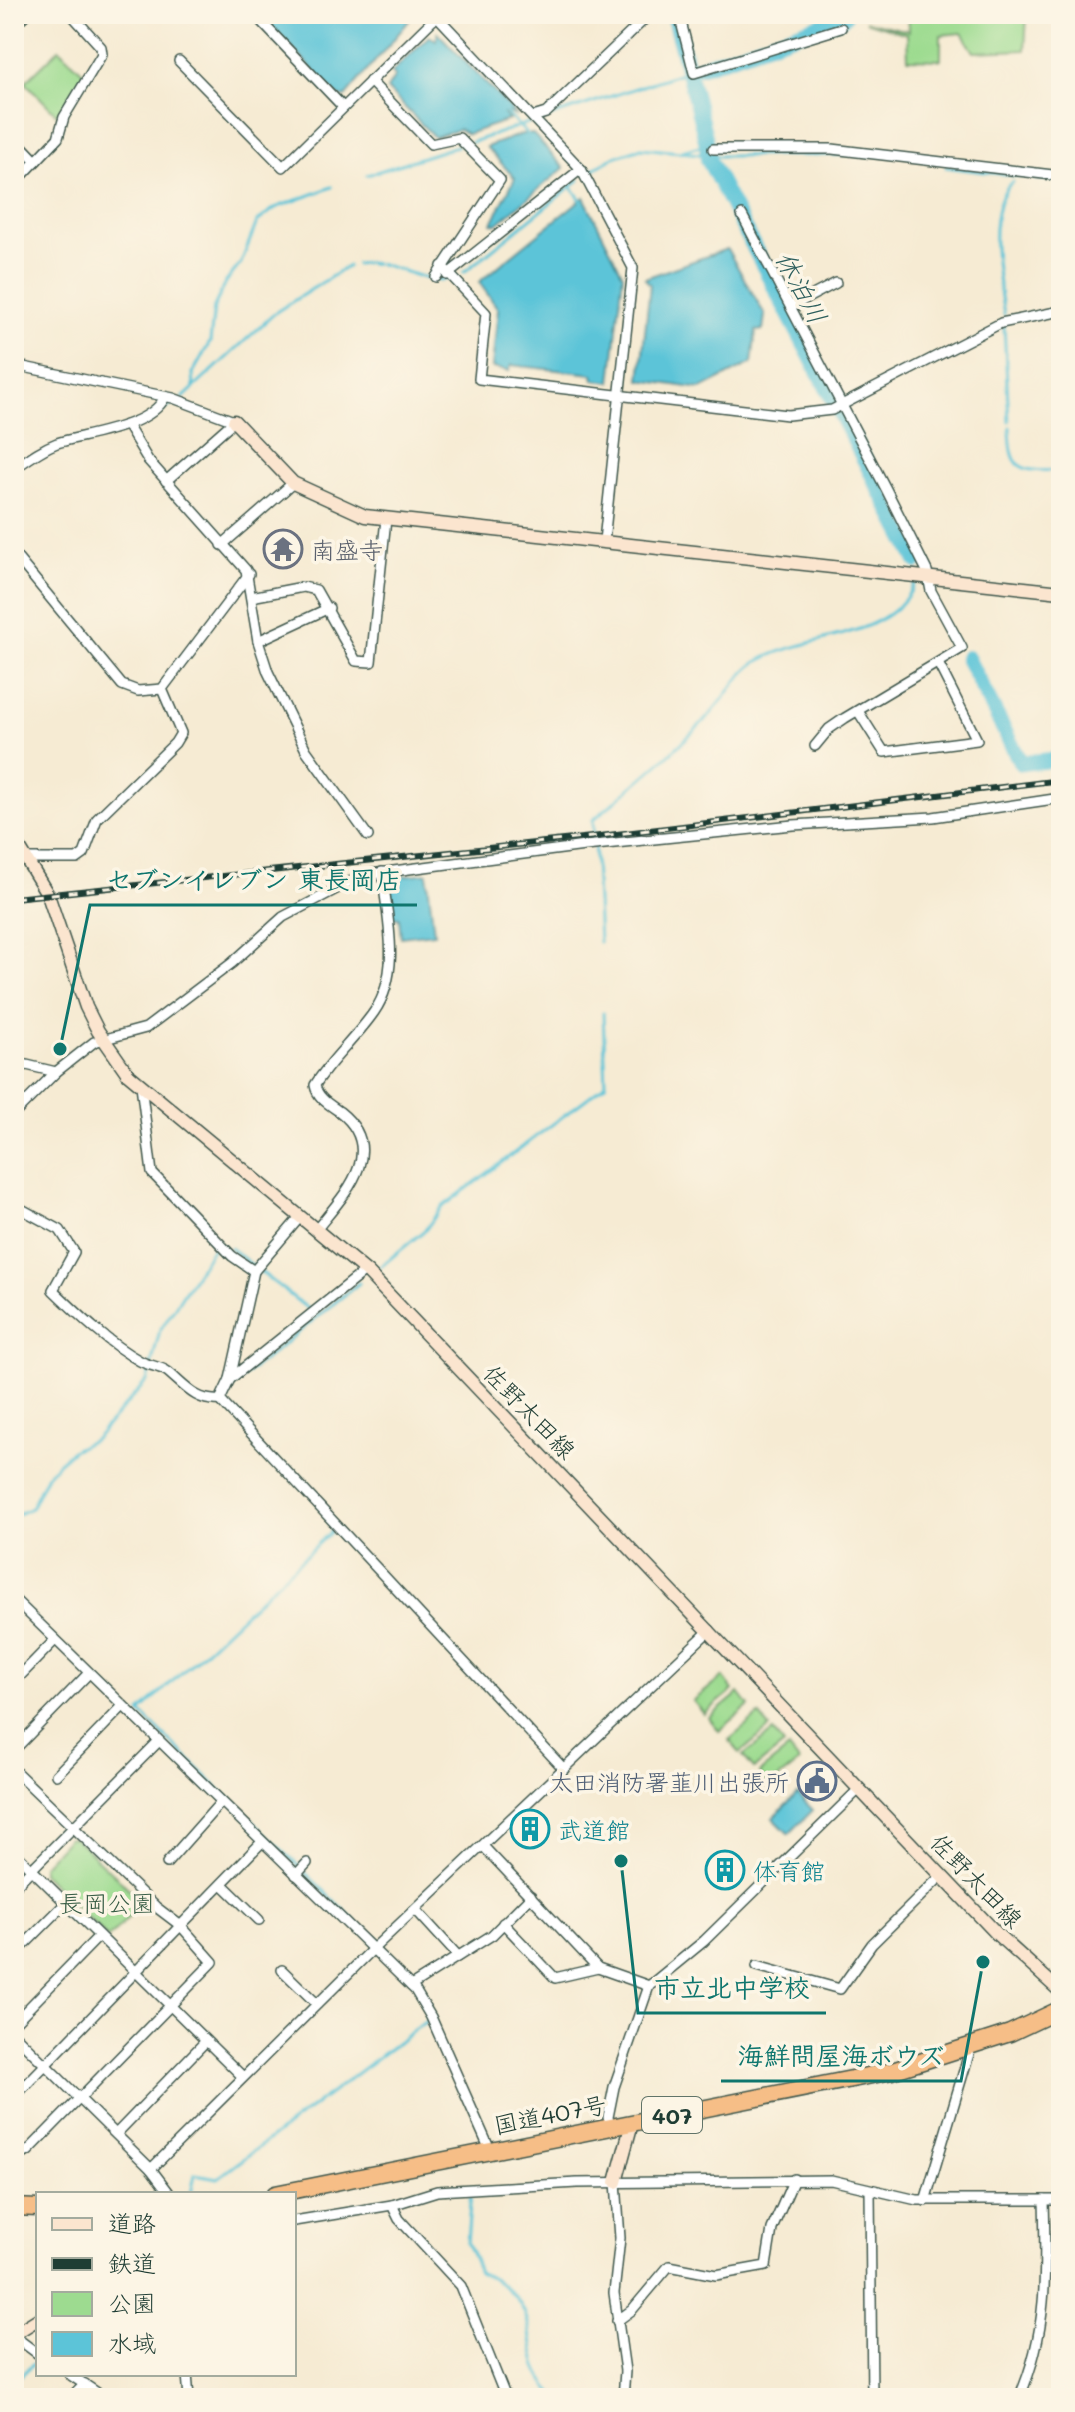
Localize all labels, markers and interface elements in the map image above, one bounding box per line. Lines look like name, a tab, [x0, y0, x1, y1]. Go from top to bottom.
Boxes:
water label: 休泊川	[769, 245, 835, 329]
temple icon: 南盛寺	[262, 528, 304, 570]
place label: 南盛寺	[311, 534, 383, 565]
callout: セブンイレブン 東長岡店	[90, 855, 417, 905]
text: セブンイレブン 東長岡店	[106, 862, 402, 896]
street label: 佐野太田線	[477, 1357, 583, 1465]
public building icon: 太田消防署韮川出張所	[796, 1760, 838, 1802]
place label: 太田消防署韮川出張所	[549, 1766, 789, 1797]
building icon: 武道館	[509, 1808, 551, 1850]
place label: 武道館	[558, 1814, 630, 1845]
street label: 佐野太田線	[924, 1826, 1030, 1934]
building icon: 体育館	[704, 1849, 746, 1891]
place label: 体育館	[753, 1855, 825, 1886]
park label: 長岡公園	[59, 1887, 155, 1918]
callout: 市立北中学校	[638, 1963, 826, 2013]
text: 市立北中学校	[654, 1970, 810, 2004]
callout: 海鮮問屋海ボウズ	[721, 2031, 961, 2081]
text: 海鮮問屋海ボウズ	[738, 2038, 944, 2072]
street label: 国道407号	[491, 2088, 609, 2140]
road number: 407	[642, 2097, 702, 2133]
legend	[36, 2192, 296, 2376]
text: 道路	[108, 2207, 156, 2238]
text: 鉄道	[108, 2247, 156, 2278]
text: 公園	[108, 2287, 156, 2318]
text: 水域	[108, 2327, 156, 2358]

